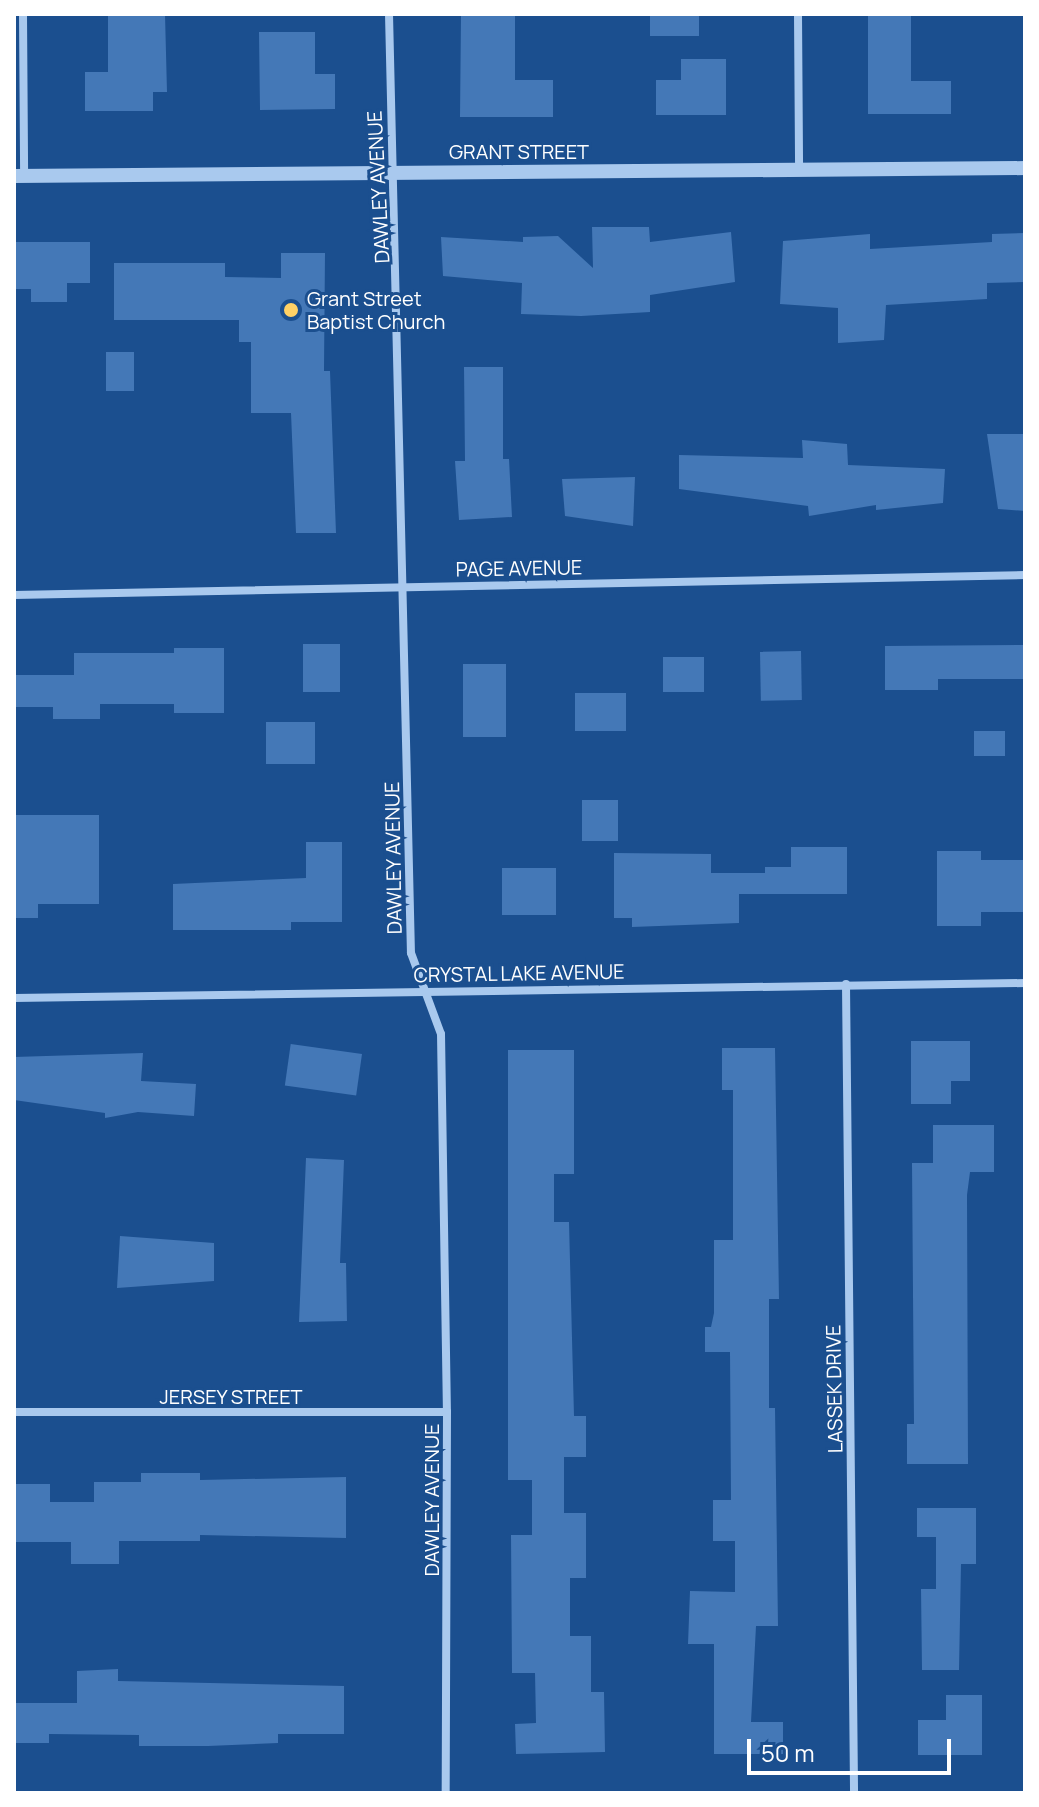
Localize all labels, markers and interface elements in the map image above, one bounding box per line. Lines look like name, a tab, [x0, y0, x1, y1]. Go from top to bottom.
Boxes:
street label: DAWLEY AVENUE	[362, 110, 394, 264]
street label: GRANT STREET	[449, 139, 589, 163]
place label: Grant Street Baptist Church	[307, 286, 445, 333]
marker: Grant Street Baptist Church	[282, 301, 300, 319]
street label: PAGE AVENUE	[455, 555, 583, 581]
street label: DAWLEY AVENUE	[380, 781, 406, 935]
street label: CRYSTAL LAKE AVENUE	[413, 959, 625, 987]
street label: LASSEK DRIVE	[821, 1324, 847, 1454]
street label: JERSEY STREET	[159, 1384, 303, 1408]
street label: DAWLEY AVENUE	[419, 1423, 443, 1577]
scale bar	[751, 1723, 955, 1773]
text: 50 m	[761, 1736, 815, 1769]

